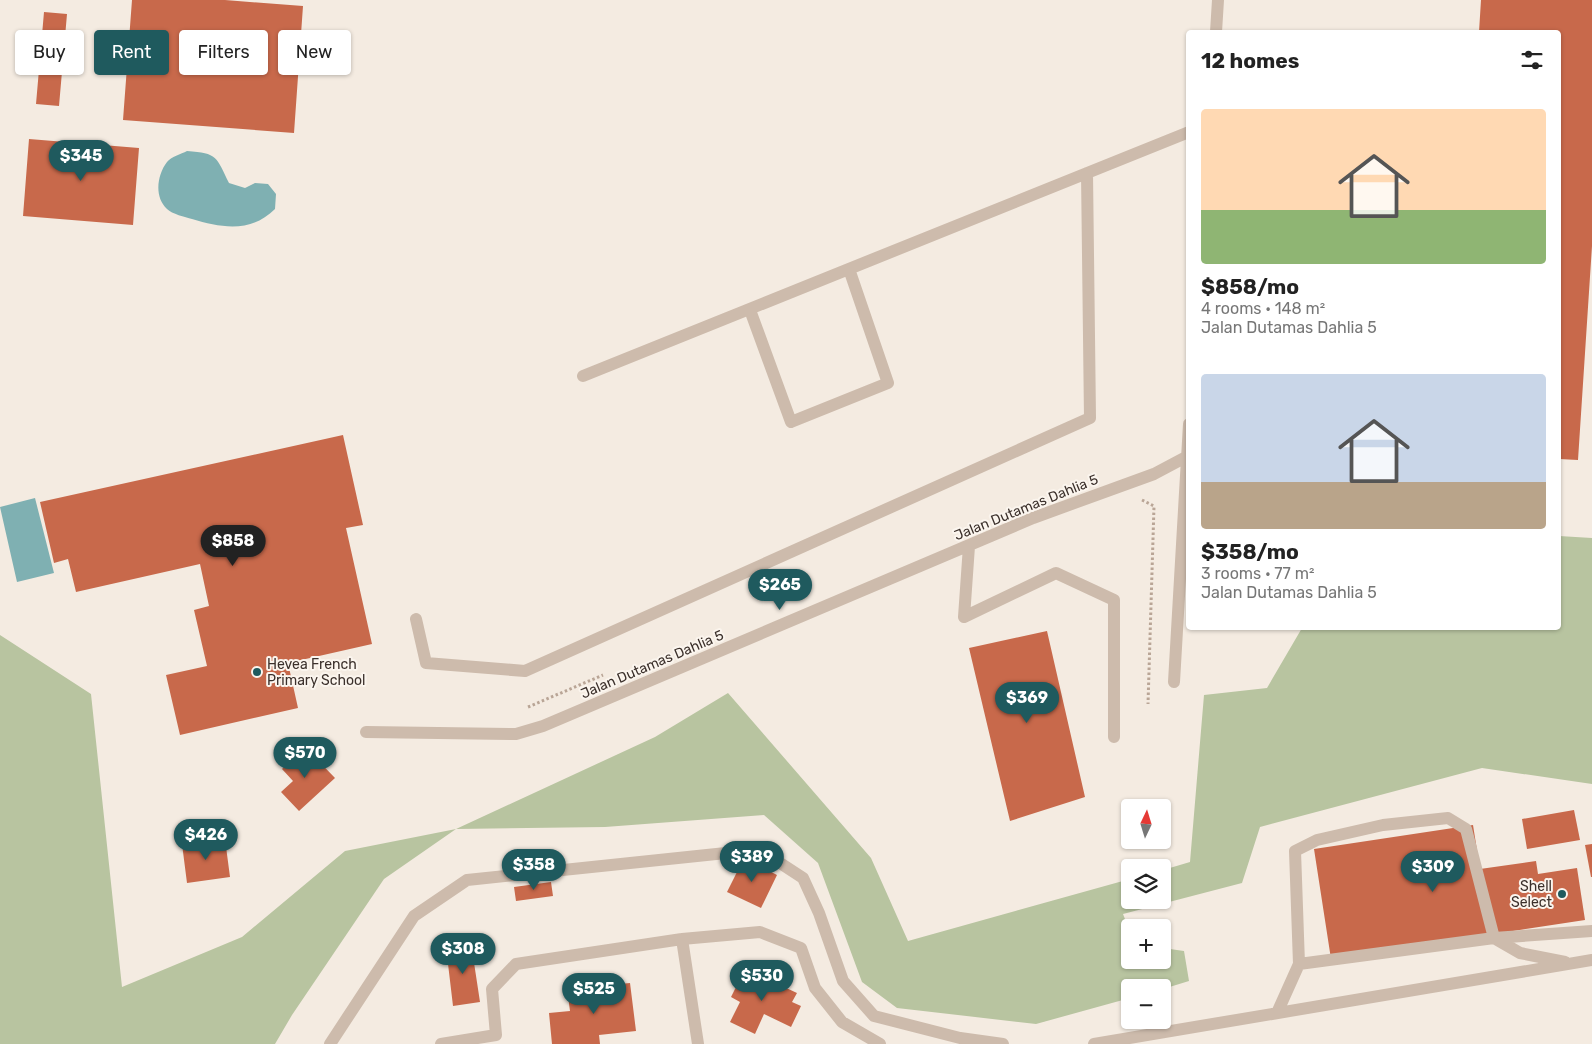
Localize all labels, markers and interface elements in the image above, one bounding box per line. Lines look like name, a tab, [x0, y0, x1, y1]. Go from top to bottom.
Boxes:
chip: Buy	[15, 30, 84, 75]
chip: Rent	[94, 30, 169, 75]
chip: Filters	[179, 30, 268, 75]
chip: New	[278, 30, 351, 75]
icon: filters	[1518, 46, 1546, 74]
text: 12 homes	[1201, 48, 1299, 73]
pin: $345	[51, 140, 111, 182]
icon: home	[1329, 141, 1419, 231]
text: $345	[60, 146, 102, 165]
text: $858/mo	[1201, 274, 1299, 299]
text: 4 rooms · 148 m²	[1201, 299, 1325, 318]
text: Jalan Dutamas Dahlia 5	[1201, 318, 1377, 337]
icon: home	[1329, 406, 1419, 496]
street label: Jalan Dutamas Dahlia 5	[952, 471, 1101, 544]
pin: $858	[203, 524, 263, 567]
text: $858	[212, 531, 254, 550]
text: $358/mo	[1201, 539, 1299, 564]
text: 3 rooms · 77 m²	[1201, 564, 1314, 583]
pin: $265	[750, 568, 810, 611]
text: $265	[759, 575, 801, 594]
text: Jalan Dutamas Dahlia 5	[1201, 583, 1377, 602]
street label: Jalan Dutamas Dahlia 5	[578, 627, 726, 702]
place label: Hevea French Primary School	[267, 656, 365, 689]
marker: Hevea French Primary School	[251, 666, 263, 678]
pin: $369	[997, 682, 1057, 724]
text: $369	[1006, 688, 1048, 707]
pin: $570	[275, 736, 335, 779]
text: $570	[284, 743, 326, 762]
north arrow	[1121, 799, 1171, 849]
map controls	[1121, 799, 1171, 1029]
pin: $426	[176, 818, 236, 861]
text: $426	[185, 825, 227, 844]
pin: $389	[722, 840, 782, 883]
text: $389	[731, 847, 773, 866]
pin: $358	[504, 848, 564, 891]
pin: $309	[1403, 850, 1463, 893]
text: $358	[513, 855, 555, 874]
text: $309	[1412, 857, 1454, 876]
button: layers	[1121, 859, 1171, 909]
place label: Shell Select	[1511, 878, 1553, 911]
marker: Shell Select	[1556, 888, 1568, 900]
button: +	[1121, 919, 1171, 969]
pin: $308	[433, 932, 493, 975]
text: $308	[442, 939, 484, 958]
pin: $530	[732, 960, 792, 1002]
text: $530	[741, 966, 783, 985]
pin: $525	[564, 972, 624, 1015]
text: $525	[573, 979, 615, 998]
button: −	[1121, 979, 1171, 1029]

